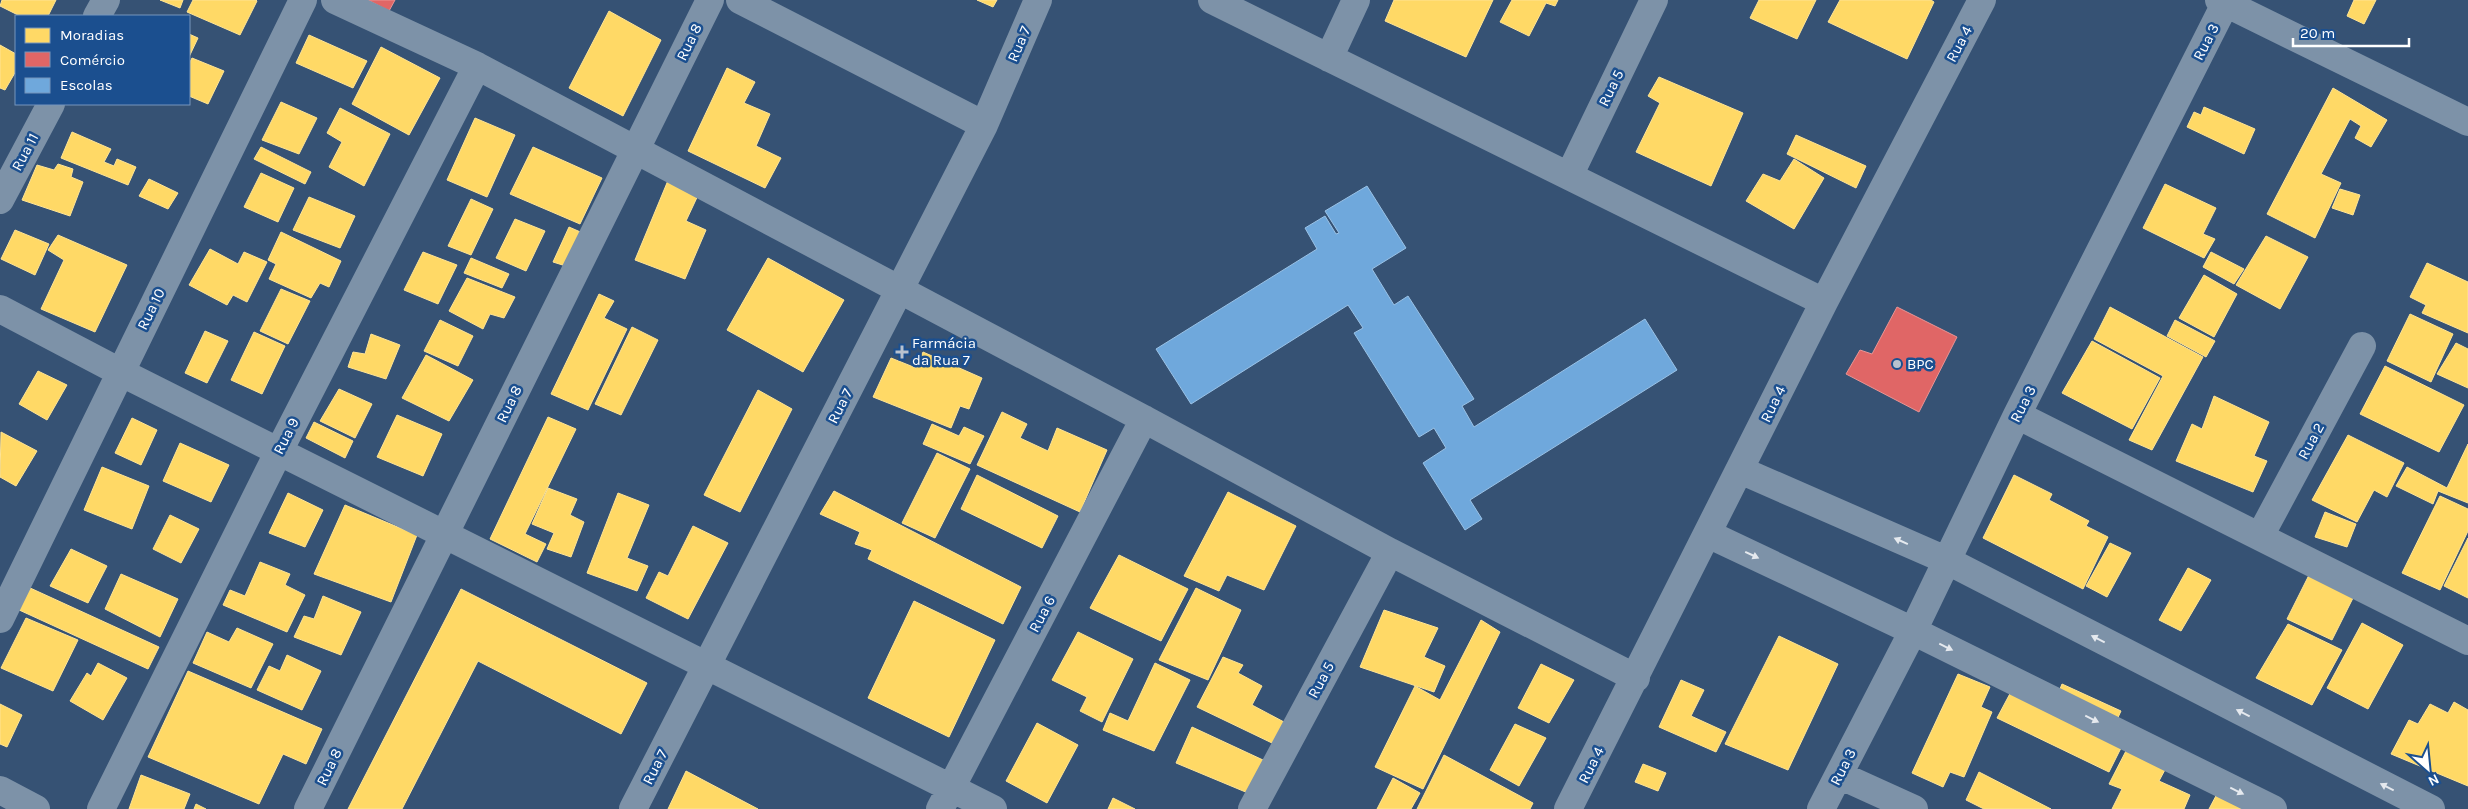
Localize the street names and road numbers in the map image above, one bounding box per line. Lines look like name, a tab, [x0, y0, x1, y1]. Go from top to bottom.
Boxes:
street label: Rua 8	[672, 20, 706, 64]
street label: Rua 3	[2189, 21, 2223, 63]
street label: Rua 4	[1942, 22, 1976, 65]
street label: Rua 7	[1003, 23, 1035, 65]
street label: Rua 5	[1594, 67, 1628, 109]
street label: Rua 11	[8, 130, 42, 174]
street label: Rua 10	[133, 285, 169, 333]
street label: Rua 8	[492, 382, 526, 426]
street label: Rua 4	[1756, 382, 1790, 425]
street label: Rua 3	[2006, 383, 2040, 425]
street label: Rua 7	[824, 385, 856, 427]
street label: Rua 9	[269, 415, 303, 457]
street label: Rua 2	[2294, 420, 2328, 462]
street label: Rua 6	[1025, 593, 1059, 635]
street label: Rua 5	[1304, 659, 1338, 701]
street label: Rua 4	[1574, 743, 1608, 786]
street label: Rua 8	[312, 745, 346, 789]
street label: Rua 7	[639, 746, 671, 788]
street label: Rua 3	[1826, 746, 1860, 788]

